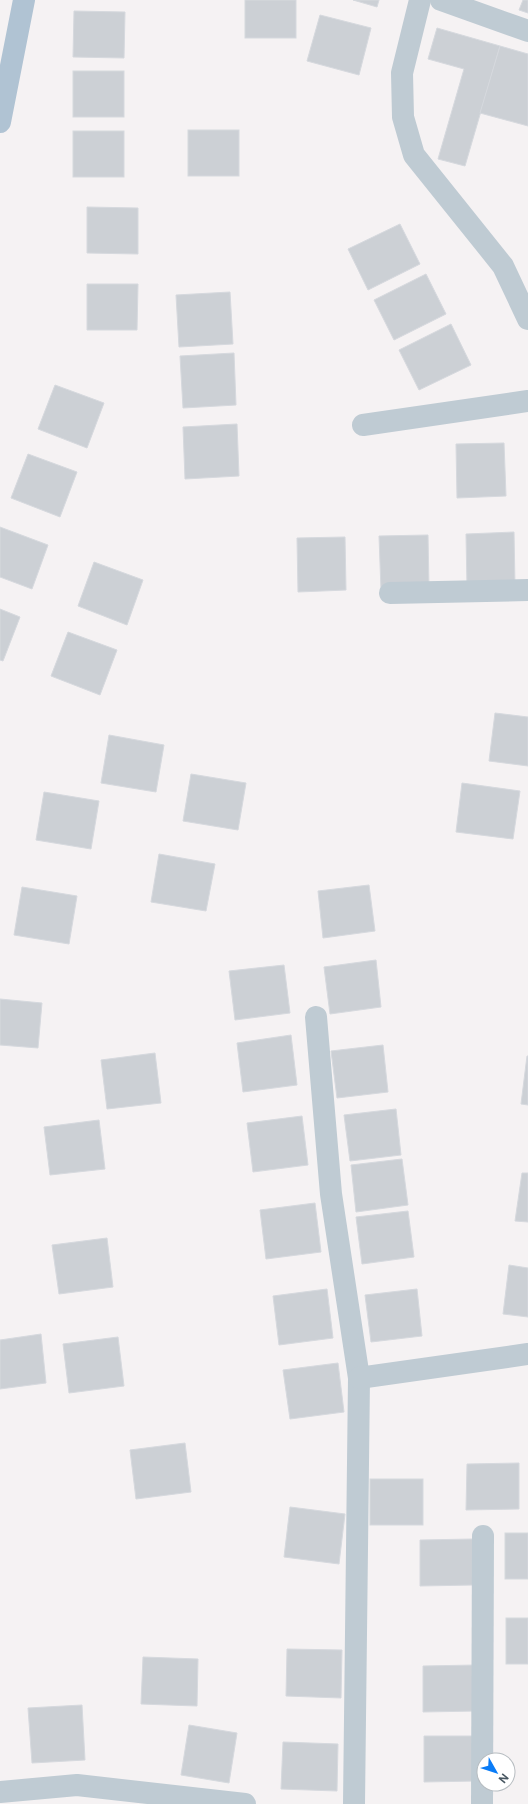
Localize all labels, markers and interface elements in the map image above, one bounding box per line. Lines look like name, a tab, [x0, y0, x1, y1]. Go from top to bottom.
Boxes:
north arrow	[476, 1752, 516, 1792]
text: N	[496, 1771, 511, 1785]

